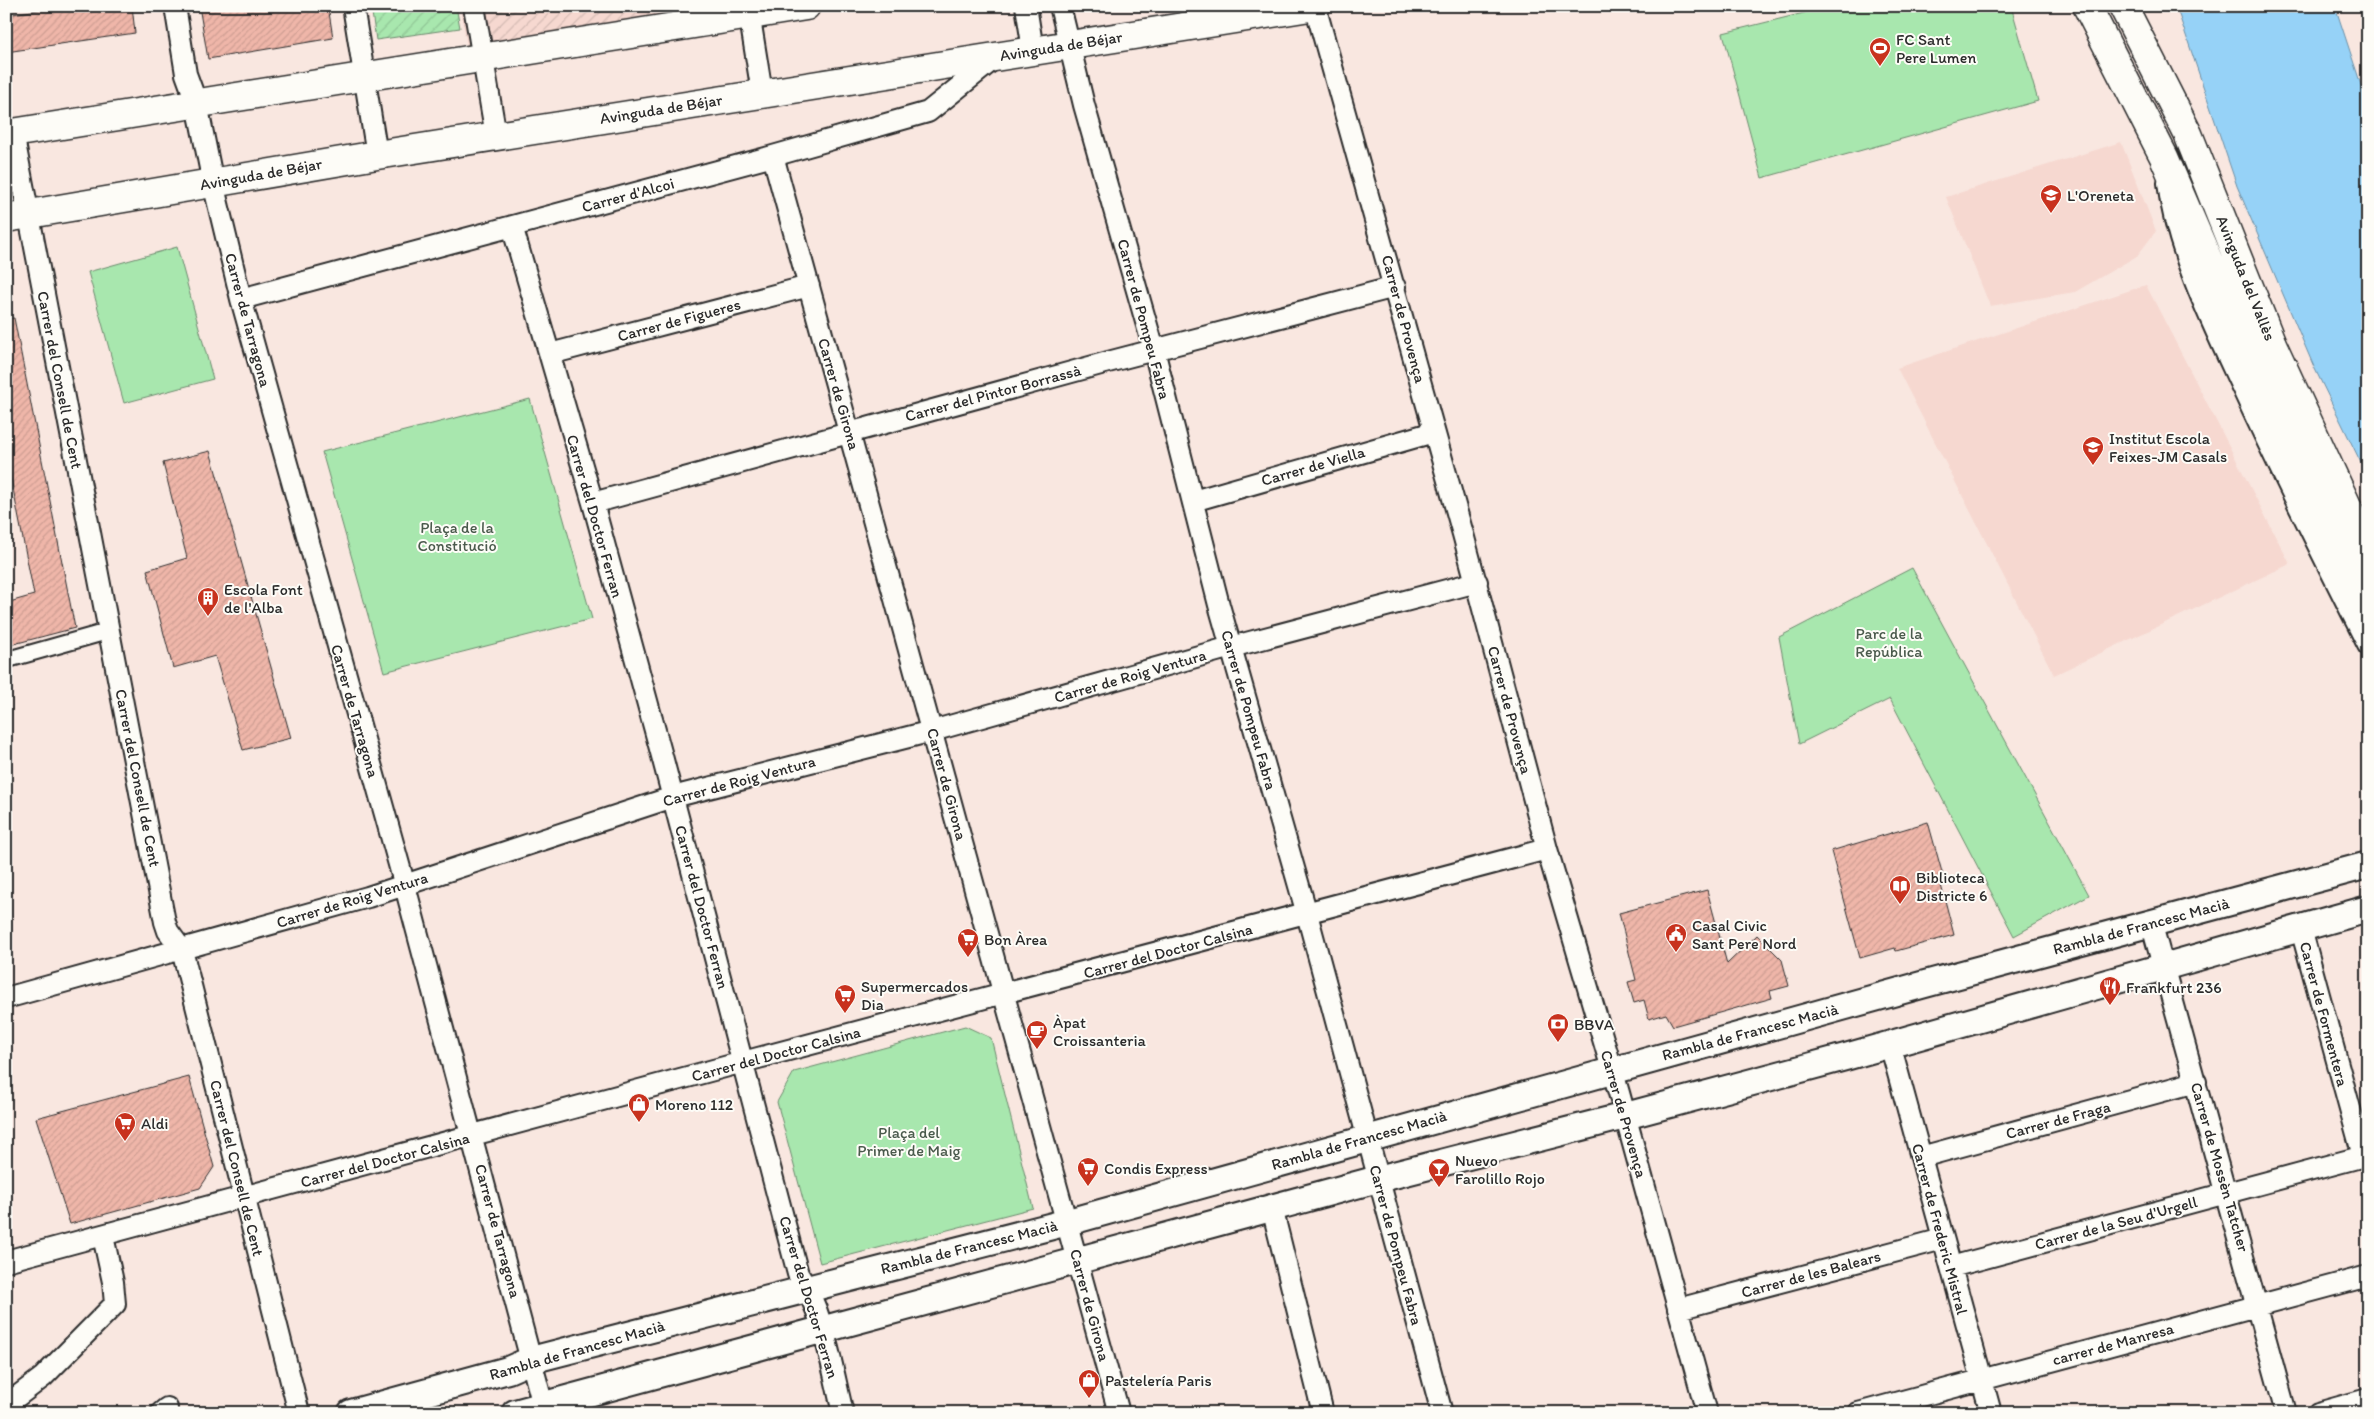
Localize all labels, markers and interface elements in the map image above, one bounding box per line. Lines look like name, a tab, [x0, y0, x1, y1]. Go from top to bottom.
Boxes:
street label: Avinguda de Béjar	[998, 27, 1124, 65]
place label: FC Sant Pere Lumen	[1896, 30, 1976, 67]
sports icon: FC Sant Pere Lumen	[1868, 36, 1892, 67]
street label: Avinguda de Béjar	[598, 90, 724, 128]
street label: Avinguda de Béjar	[198, 154, 324, 194]
street label: Carrer d'Alcoi	[580, 174, 676, 216]
school or university icon: L'Oreneta	[2039, 183, 2063, 214]
place label: L'Oreneta	[2067, 186, 2135, 205]
street label: Avinguda del Vallès	[2212, 213, 2280, 343]
street label: Carrer de Pompeu Fabra	[1113, 237, 1175, 401]
street label: Carrer de Tarragona	[221, 251, 275, 390]
street label: Carrer de Provença	[1378, 253, 1430, 386]
street label: Carrer del Consell de Cent	[33, 289, 87, 471]
street label: Carrer de Figueres	[615, 294, 743, 346]
street label: Carrer de Girona	[814, 336, 864, 453]
street label: Carrer del Pintor Borrassà	[903, 360, 1084, 426]
place label: Institut Escola Feixes-JM Casals	[2109, 429, 2227, 466]
street label: Carrer del Doctor Ferran	[563, 432, 628, 600]
school or university icon: Institut Escola Feixes-JM Casals	[2081, 435, 2105, 466]
street label: Carrer de Viella	[1259, 442, 1368, 490]
park label: Plaça de la Constitució	[417, 518, 497, 555]
place label: Escola Font de l'Alba	[224, 580, 303, 617]
building icon: Escola Font de l'Alba	[196, 586, 220, 617]
park label: Parc de la República	[1855, 624, 1923, 661]
street label: Carrer de Pompeu Fabra	[1217, 628, 1281, 792]
street label: Carrer de Tarragona	[327, 642, 383, 781]
street label: Carrer de Provença	[1484, 644, 1536, 777]
street label: Carrer de Roig Ventura	[1052, 645, 1208, 707]
street label: Carrer del Consell de Cent	[111, 687, 165, 869]
street label: Carrer de Girona	[923, 726, 971, 843]
street label: Carrer de Roig Ventura	[661, 751, 818, 811]
street label: Carrer del Doctor Ferran	[671, 823, 733, 991]
street label: Carrer de Roig Ventura	[274, 868, 430, 932]
place label: Biblioteca Districte 6	[1916, 868, 1988, 905]
library icon: Biblioteca Districte 6	[1888, 874, 1912, 905]
street label: Rambla de Francesc Macià	[2051, 893, 2232, 959]
place label: Casal Civic Sant Pere Nord	[1692, 916, 1797, 953]
street label: Carrer del Doctor Calsina	[1081, 919, 1255, 983]
public building icon: Casal Civic Sant Pere Nord	[1664, 922, 1688, 953]
supermarket icon: Bon Àrea	[956, 927, 980, 958]
place label: Bon Àrea	[984, 930, 1048, 949]
street label: Carrer de Formentera	[2296, 940, 2353, 1089]
restaurant icon: Frankfurt 236	[2098, 975, 2122, 1006]
place label: Supermercados Dia	[861, 977, 968, 1014]
place label: Frankfurt 236	[2126, 978, 2222, 997]
supermarket icon: Supermercados Dia	[833, 983, 857, 1014]
street label: Rambla de Francesc Macià	[1660, 999, 1841, 1065]
bank icon: BBVA	[1546, 1012, 1570, 1043]
place label: Àpat Croissanteria	[1053, 1013, 1147, 1050]
place label: BBVA	[1574, 1015, 1614, 1034]
cafe icon: Àpat Croissanteria	[1025, 1019, 1049, 1050]
street label: Carrer del Doctor Calsina	[689, 1022, 863, 1086]
street label: Carrer de Provença	[1597, 1048, 1652, 1181]
street label: Carrer del Consell de Cent	[206, 1078, 268, 1258]
street label: Carrer de Mossèn Tatcher	[2187, 1080, 2253, 1254]
shop icon: Moreno 112	[627, 1092, 651, 1123]
place label: Moreno 112	[655, 1095, 734, 1114]
street label: Carrer de Fraga	[2004, 1097, 2112, 1143]
street label: Rambla de Francesc Macià	[1269, 1106, 1450, 1174]
supermarket icon: Aldi	[113, 1111, 137, 1142]
place label: Aldi	[141, 1114, 168, 1133]
park label: Plaça del Primer de Maig	[857, 1123, 962, 1160]
street label: Carrer del Doctor Calsina	[298, 1128, 472, 1192]
street label: Carrer de Frederic Mistral	[1908, 1141, 1972, 1317]
place label: Nuevo Farolillo Rojo	[1455, 1151, 1545, 1188]
supermarket icon: Condis Express	[1076, 1156, 1100, 1187]
bar icon: Nuevo Farolillo Rojo	[1427, 1157, 1451, 1188]
place label: Condis Express	[1104, 1159, 1208, 1178]
street label: Carrer de Tarragona	[471, 1162, 525, 1301]
street label: Carrer de Pompeu Fabra	[1365, 1163, 1427, 1327]
street label: Carrer de la Seu d'Urgell	[2033, 1192, 2200, 1254]
street label: Carrer del Doctor Ferran	[775, 1214, 843, 1381]
street label: Rambla de Francesc Macià	[879, 1216, 1060, 1278]
street label: Carrer de les Balears	[1739, 1246, 1883, 1302]
street label: Carrer de Girona	[1066, 1247, 1114, 1364]
street label: Rambla de Francesc Macià	[487, 1316, 668, 1384]
street label: carrer de Manresa	[2050, 1318, 2177, 1369]
shop icon: Pastelería Paris	[1077, 1368, 1101, 1399]
place label: Pastelería Paris	[1105, 1371, 1212, 1390]

